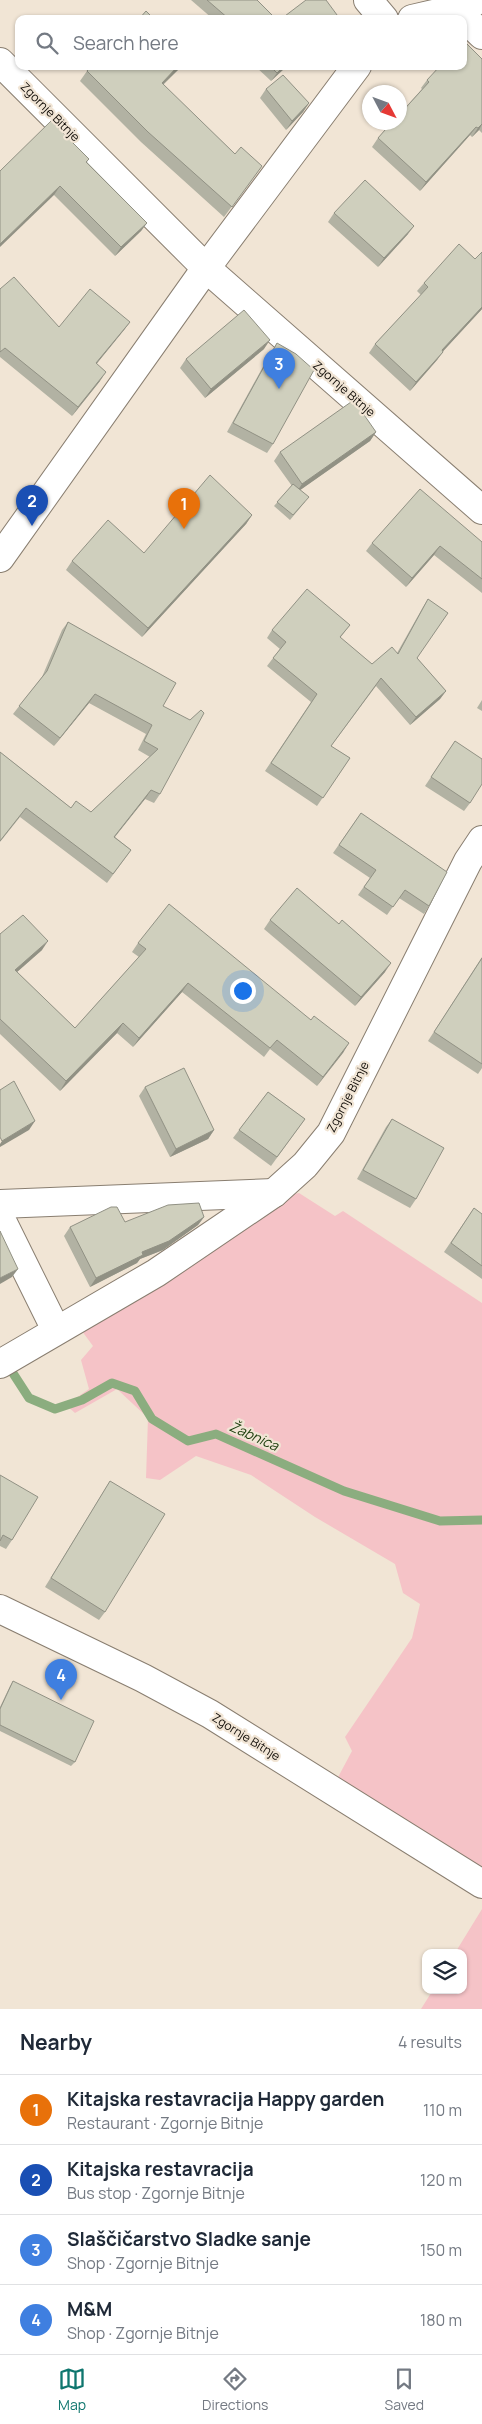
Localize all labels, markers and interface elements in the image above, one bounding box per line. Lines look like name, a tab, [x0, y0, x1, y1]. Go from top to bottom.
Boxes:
search box	[15, 15, 467, 70]
icon: search	[33, 29, 61, 57]
text: Search here	[73, 30, 179, 56]
street label: Zgornje Bitnje	[17, 78, 84, 145]
north arrow	[362, 85, 407, 130]
pin: 3	[263, 348, 295, 389]
street label: Zgornje Bitnje	[309, 357, 379, 420]
pin: 2	[16, 485, 48, 526]
pin: 1	[168, 488, 200, 529]
your location	[230, 978, 256, 1004]
street label: Zgornje Bitnje	[322, 1058, 373, 1135]
water label: Žabnica	[227, 1416, 283, 1455]
pin: 4	[45, 1659, 77, 1700]
street label: Zgornje Bitnje	[209, 1709, 284, 1764]
map controls	[422, 1949, 467, 1994]
button: layers	[422, 1949, 467, 1994]
text: Nearby	[20, 2028, 92, 2056]
text: 4 results	[398, 2031, 462, 2053]
text: Kitajska restavracija Happy garden	[67, 2086, 384, 2112]
text: 1	[32, 2099, 40, 2121]
text: 110 m	[423, 2099, 462, 2121]
text: Restaurant · Zgornje Bitnje	[67, 2112, 263, 2134]
text: Kitajska restavracija	[67, 2156, 254, 2182]
text: 2	[31, 2169, 41, 2191]
text: 120 m	[420, 2169, 462, 2191]
text: Bus stop · Zgornje Bitnje	[67, 2182, 245, 2204]
text: Slaščičarstvo Sladke sanje	[67, 2226, 311, 2252]
text: 3	[31, 2239, 41, 2261]
text: 150 m	[420, 2239, 462, 2261]
text: Shop · Zgornje Bitnje	[67, 2252, 219, 2274]
text: M&M	[67, 2296, 112, 2322]
text: 4	[31, 2309, 41, 2331]
text: 180 m	[420, 2309, 462, 2331]
text: Shop · Zgornje Bitnje	[67, 2322, 219, 2344]
tab: Map	[58, 2365, 86, 2414]
tab: Directions	[202, 2365, 268, 2414]
tab: Saved	[385, 2365, 424, 2414]

